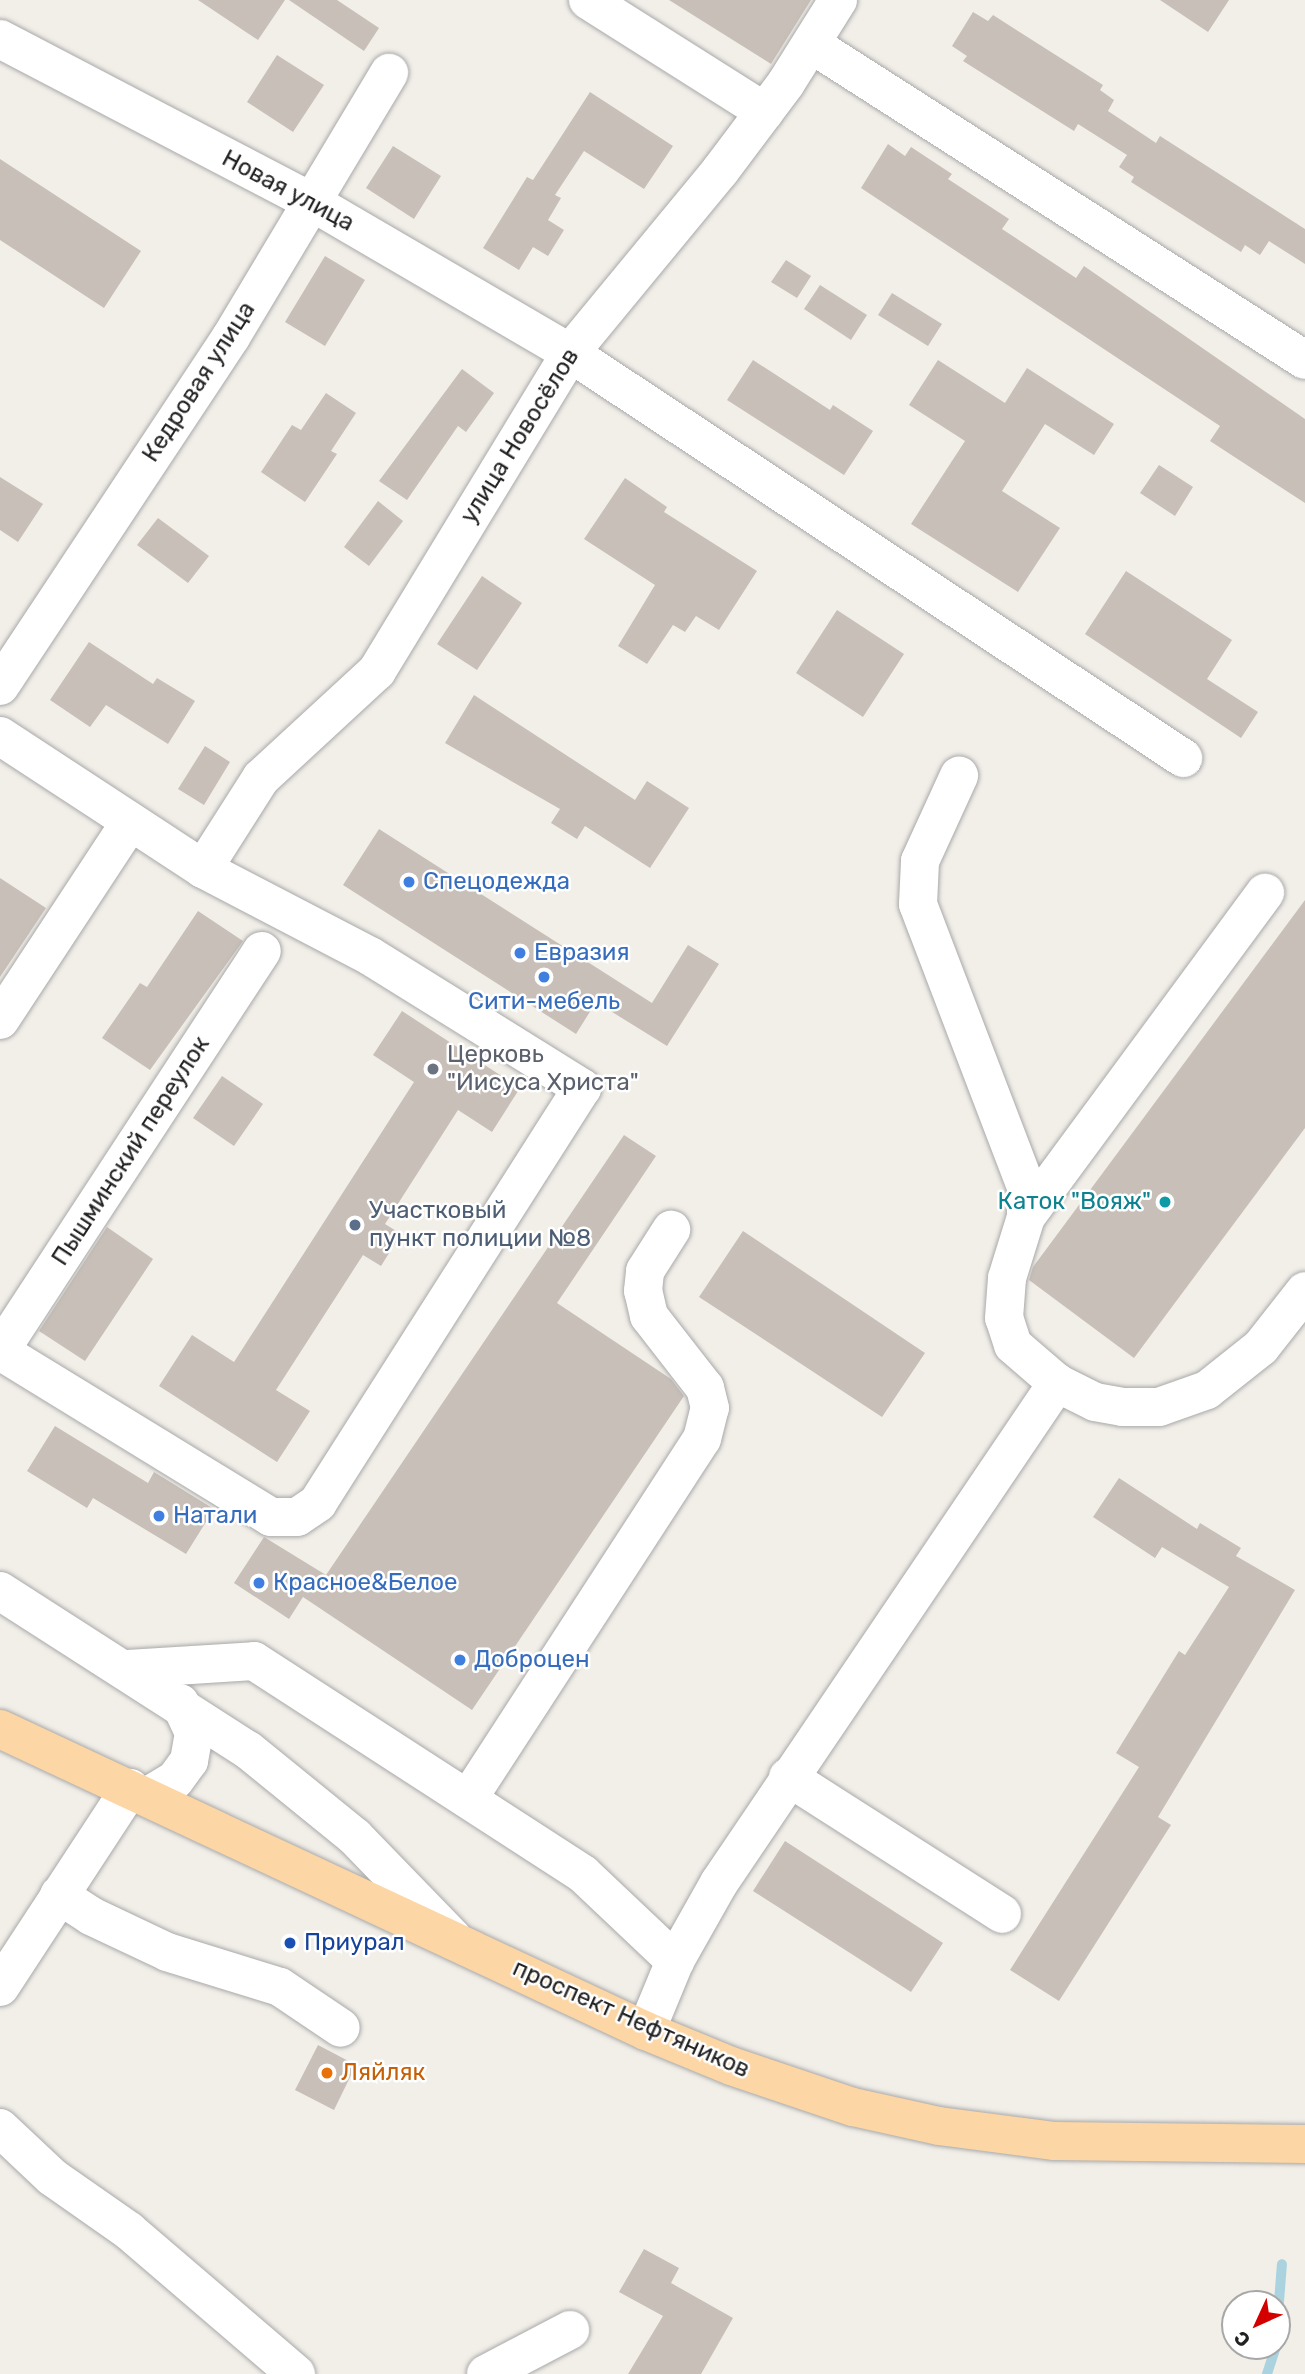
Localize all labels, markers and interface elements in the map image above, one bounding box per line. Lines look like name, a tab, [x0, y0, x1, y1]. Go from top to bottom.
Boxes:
street label: Новая улица	[217, 144, 359, 238]
street label: Кедровая улица	[136, 296, 262, 468]
street label: улица Новосёлов	[455, 343, 585, 529]
place label: Спецодежда	[423, 868, 570, 896]
marker: Спецодежда	[401, 874, 417, 890]
place label: Евразия	[534, 939, 630, 967]
marker: Евразия	[512, 945, 528, 961]
marker: Сити-мебель	[536, 969, 552, 985]
place label: Сити-мебель	[468, 988, 620, 1016]
street label: Пышминский переулок	[46, 1031, 216, 1271]
place label: Церковь "Иисуса Христа"	[447, 1041, 639, 1097]
marker: Церковь "Иисуса Христа"	[425, 1061, 441, 1077]
place label: Каток "Вояж"	[998, 1188, 1151, 1216]
marker: Каток "Вояж"	[1157, 1194, 1173, 1210]
place label: Участковый пункт полиции №8	[369, 1197, 591, 1253]
marker: Участковый пункт полиции №8	[347, 1217, 363, 1233]
place label: Натали	[173, 1502, 257, 1530]
marker: Натали	[151, 1508, 167, 1524]
place label: Красное&Белое	[273, 1569, 457, 1597]
marker: Красное&Белое	[251, 1575, 267, 1591]
place label: Доброцен	[474, 1646, 590, 1674]
marker: Доброцен	[452, 1652, 468, 1668]
place label: Приурал	[304, 1929, 405, 1957]
marker: Приурал	[282, 1935, 298, 1951]
street label: проспект Нефтяников	[508, 1954, 754, 2084]
place label: Ляйляк	[341, 2059, 425, 2087]
marker: Ляйляк	[319, 2065, 335, 2081]
north arrow	[1221, 2290, 1291, 2360]
text: С	[1229, 2326, 1255, 2352]

